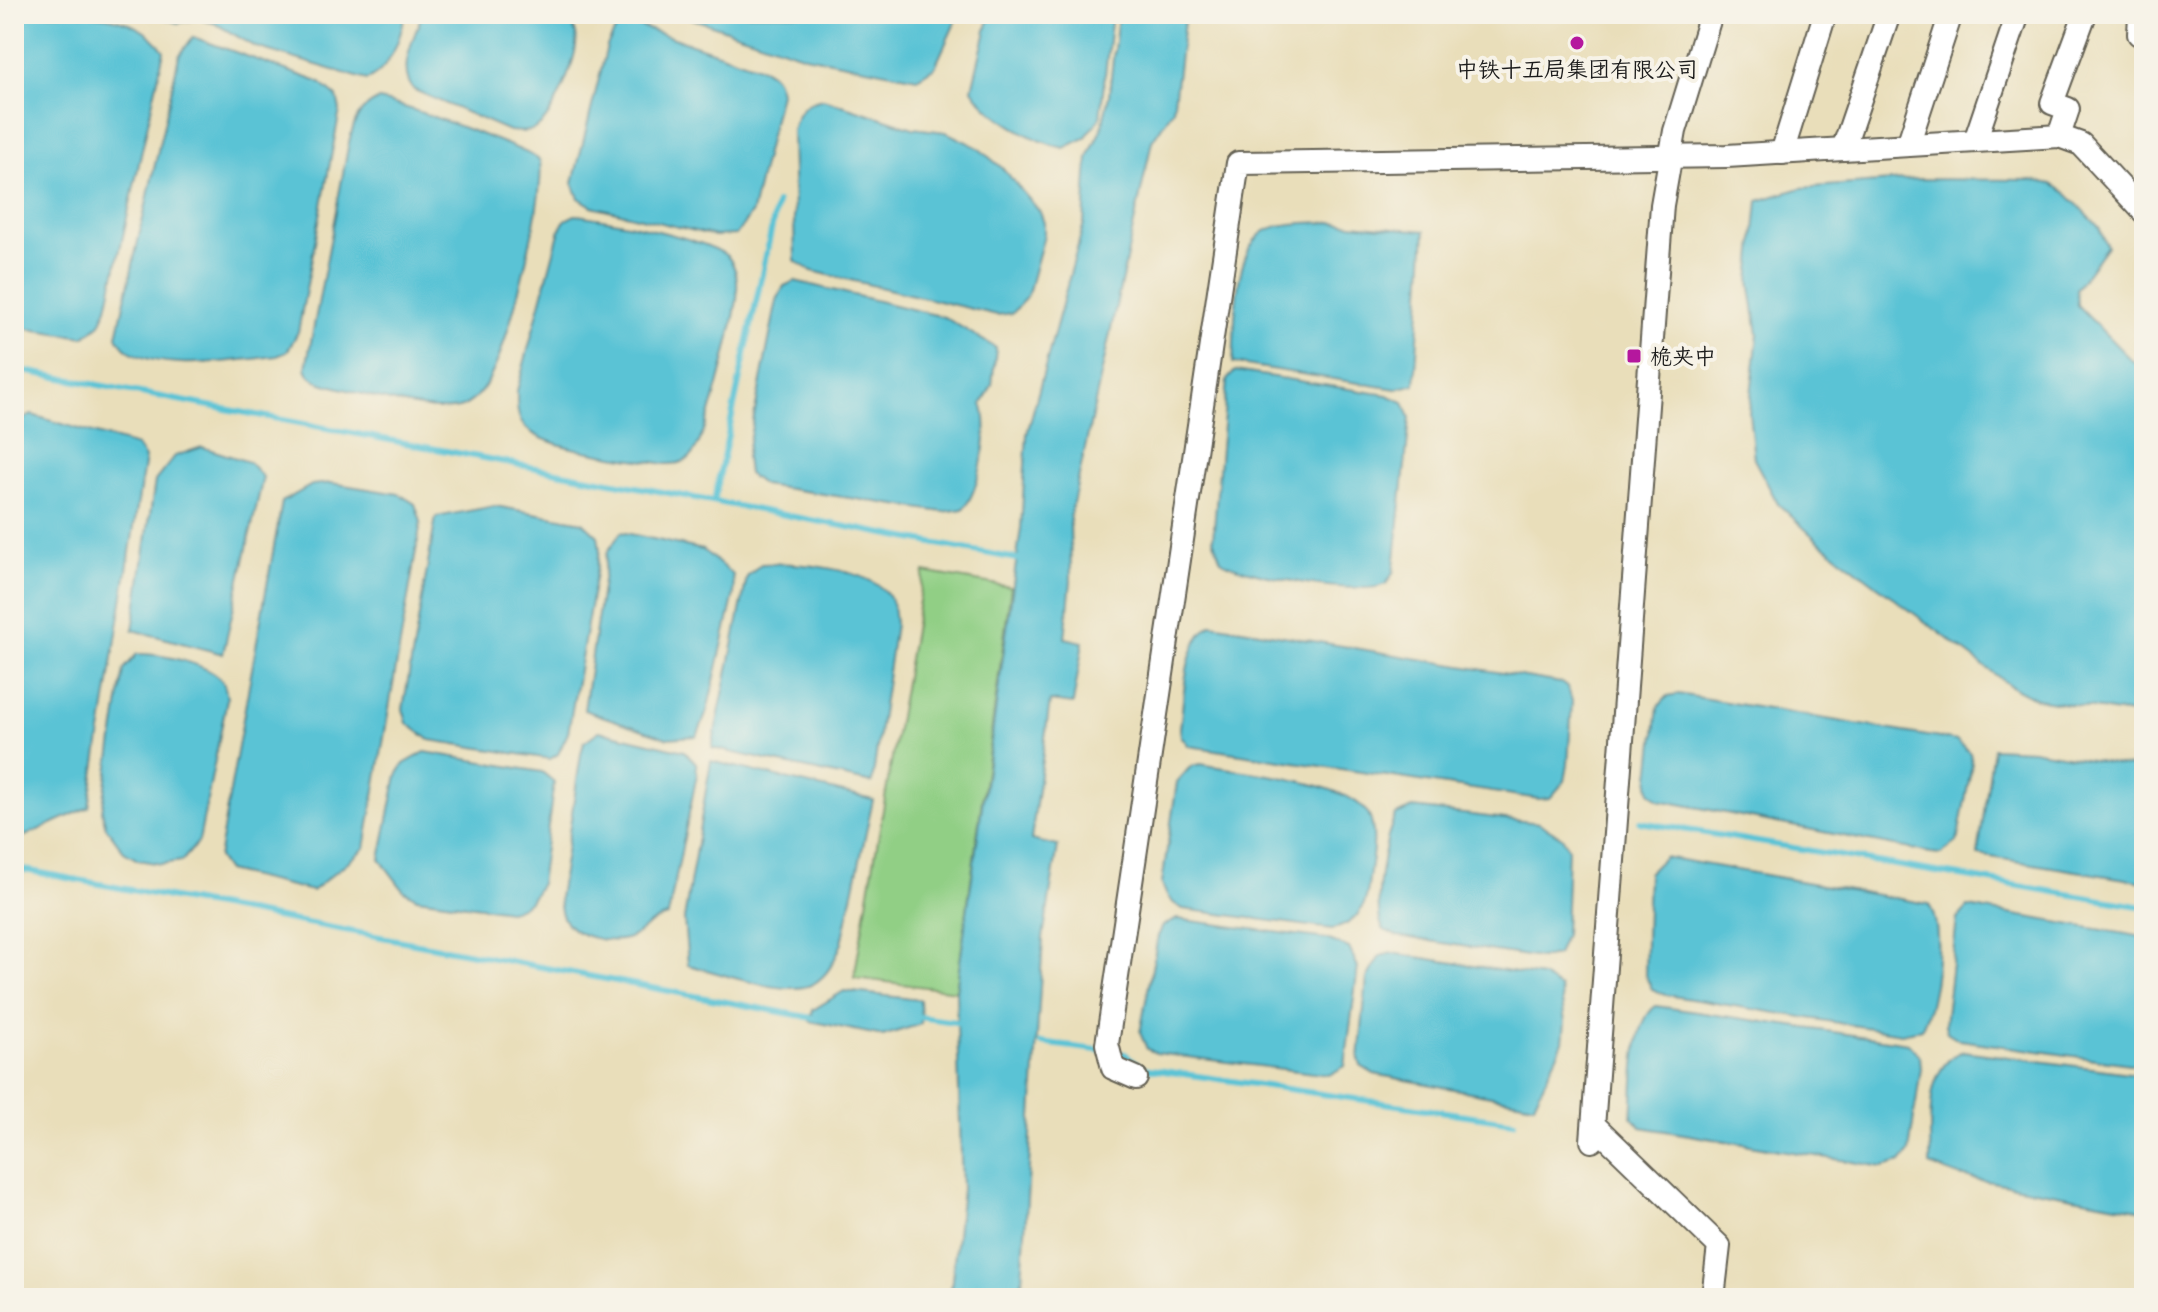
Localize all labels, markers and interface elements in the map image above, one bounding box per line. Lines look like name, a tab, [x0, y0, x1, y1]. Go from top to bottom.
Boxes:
marker: 中铁十五局集团有限公司	[1568, 34, 1586, 52]
place label: 中铁十五局集团有限公司	[1456, 50, 1698, 89]
place label: 桅夹中	[1650, 337, 1716, 376]
marker: 桅夹中	[1625, 347, 1643, 365]

